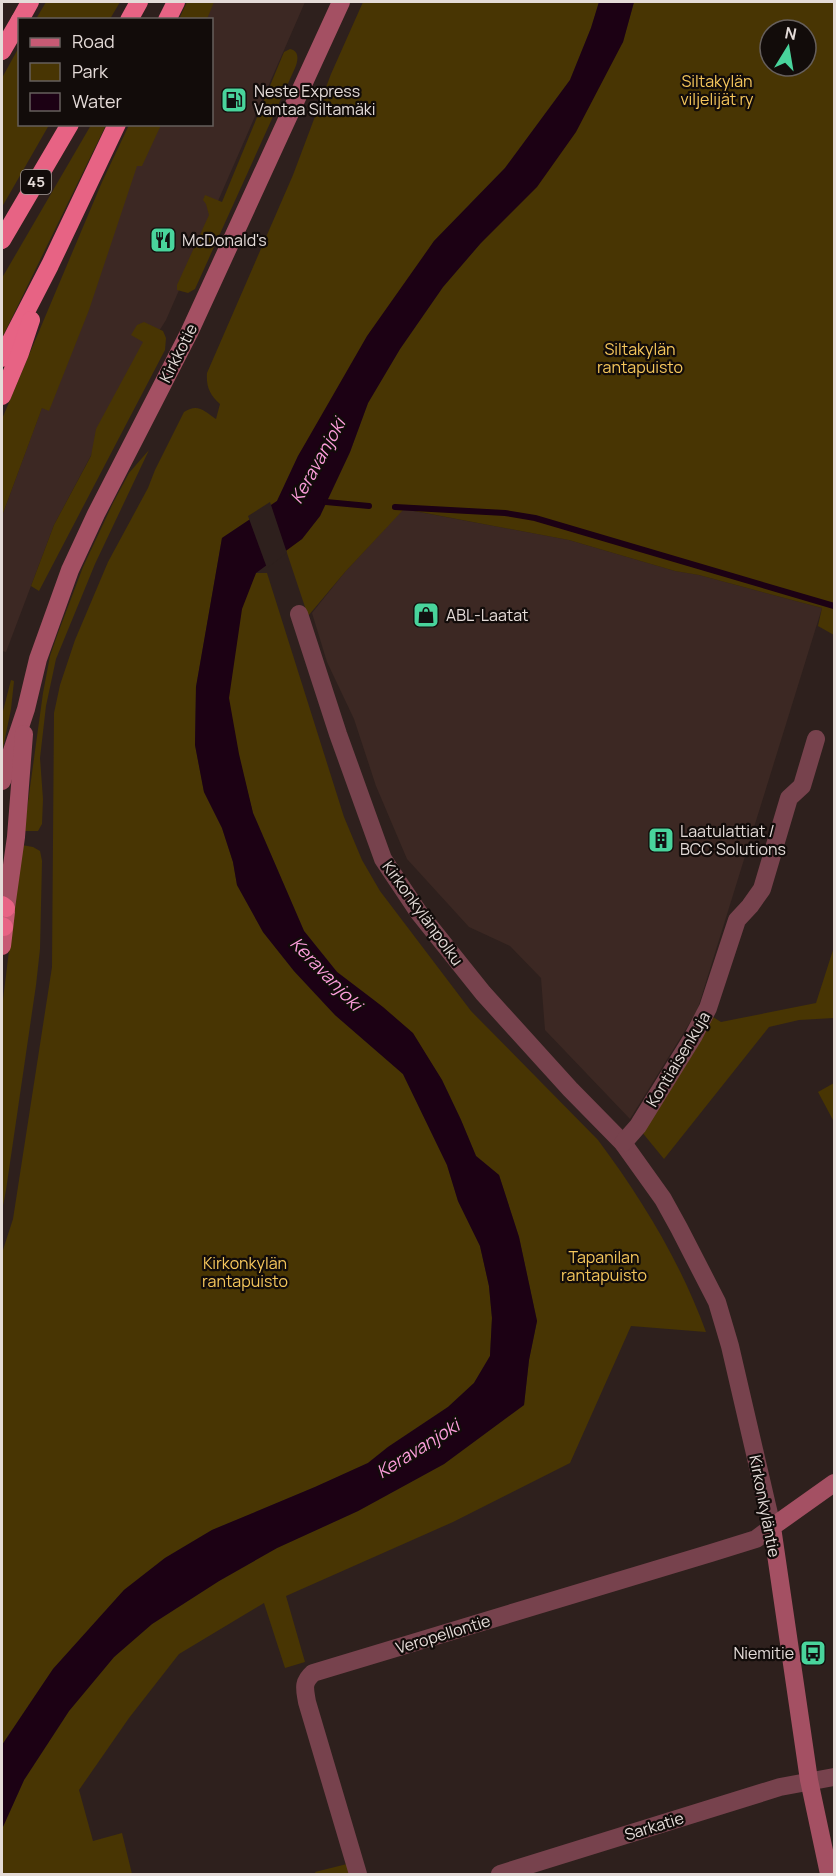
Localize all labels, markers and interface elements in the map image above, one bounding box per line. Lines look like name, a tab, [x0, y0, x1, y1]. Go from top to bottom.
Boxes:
legend	[18, 18, 213, 126]
north arrow	[758, 18, 818, 78]
text: N	[783, 21, 799, 45]
text: Road	[72, 29, 115, 53]
text: Park	[72, 59, 109, 83]
park label: Siltakylän viljelijät ry	[680, 70, 754, 110]
place label: Neste Express Vantaa Siltamäki	[254, 80, 375, 120]
fuel station icon: Neste Express Vantaa Siltamäki	[219, 85, 249, 115]
text: Water	[72, 89, 122, 113]
road number: 45	[21, 170, 51, 194]
restaurant icon: McDonald's	[148, 225, 178, 255]
place label: McDonald's	[182, 229, 267, 251]
street label: Kirkkotie	[154, 320, 202, 386]
park label: Siltakylän rantapuisto	[597, 338, 683, 378]
water label: Keravanjoki	[284, 411, 352, 507]
shop icon: ABL-Laatat	[411, 600, 441, 630]
place label: ABL-Laatat	[446, 604, 528, 626]
place label: Laatulattiat / BCC Solutions	[680, 820, 786, 860]
building icon: Laatulattiat / BCC Solutions	[646, 825, 676, 855]
street label: Kirkonkylänpolku	[378, 856, 468, 970]
water label: Keravanjoki	[285, 931, 370, 1017]
street label: Kontiaisenkuja	[641, 1007, 715, 1111]
park label: Tapanilan rantapuisto	[561, 1246, 647, 1286]
park label: Kirkonkylän rantapuisto	[202, 1252, 288, 1292]
water label: Keravanjoki	[371, 1412, 466, 1483]
street label: Kirkonkyläntie	[744, 1453, 786, 1559]
street label: Veropellontie	[393, 1609, 493, 1659]
bus stop icon: Niemitie	[798, 1638, 828, 1668]
place label: Niemitie	[733, 1642, 794, 1664]
street label: Sarkatie	[622, 1807, 686, 1845]

